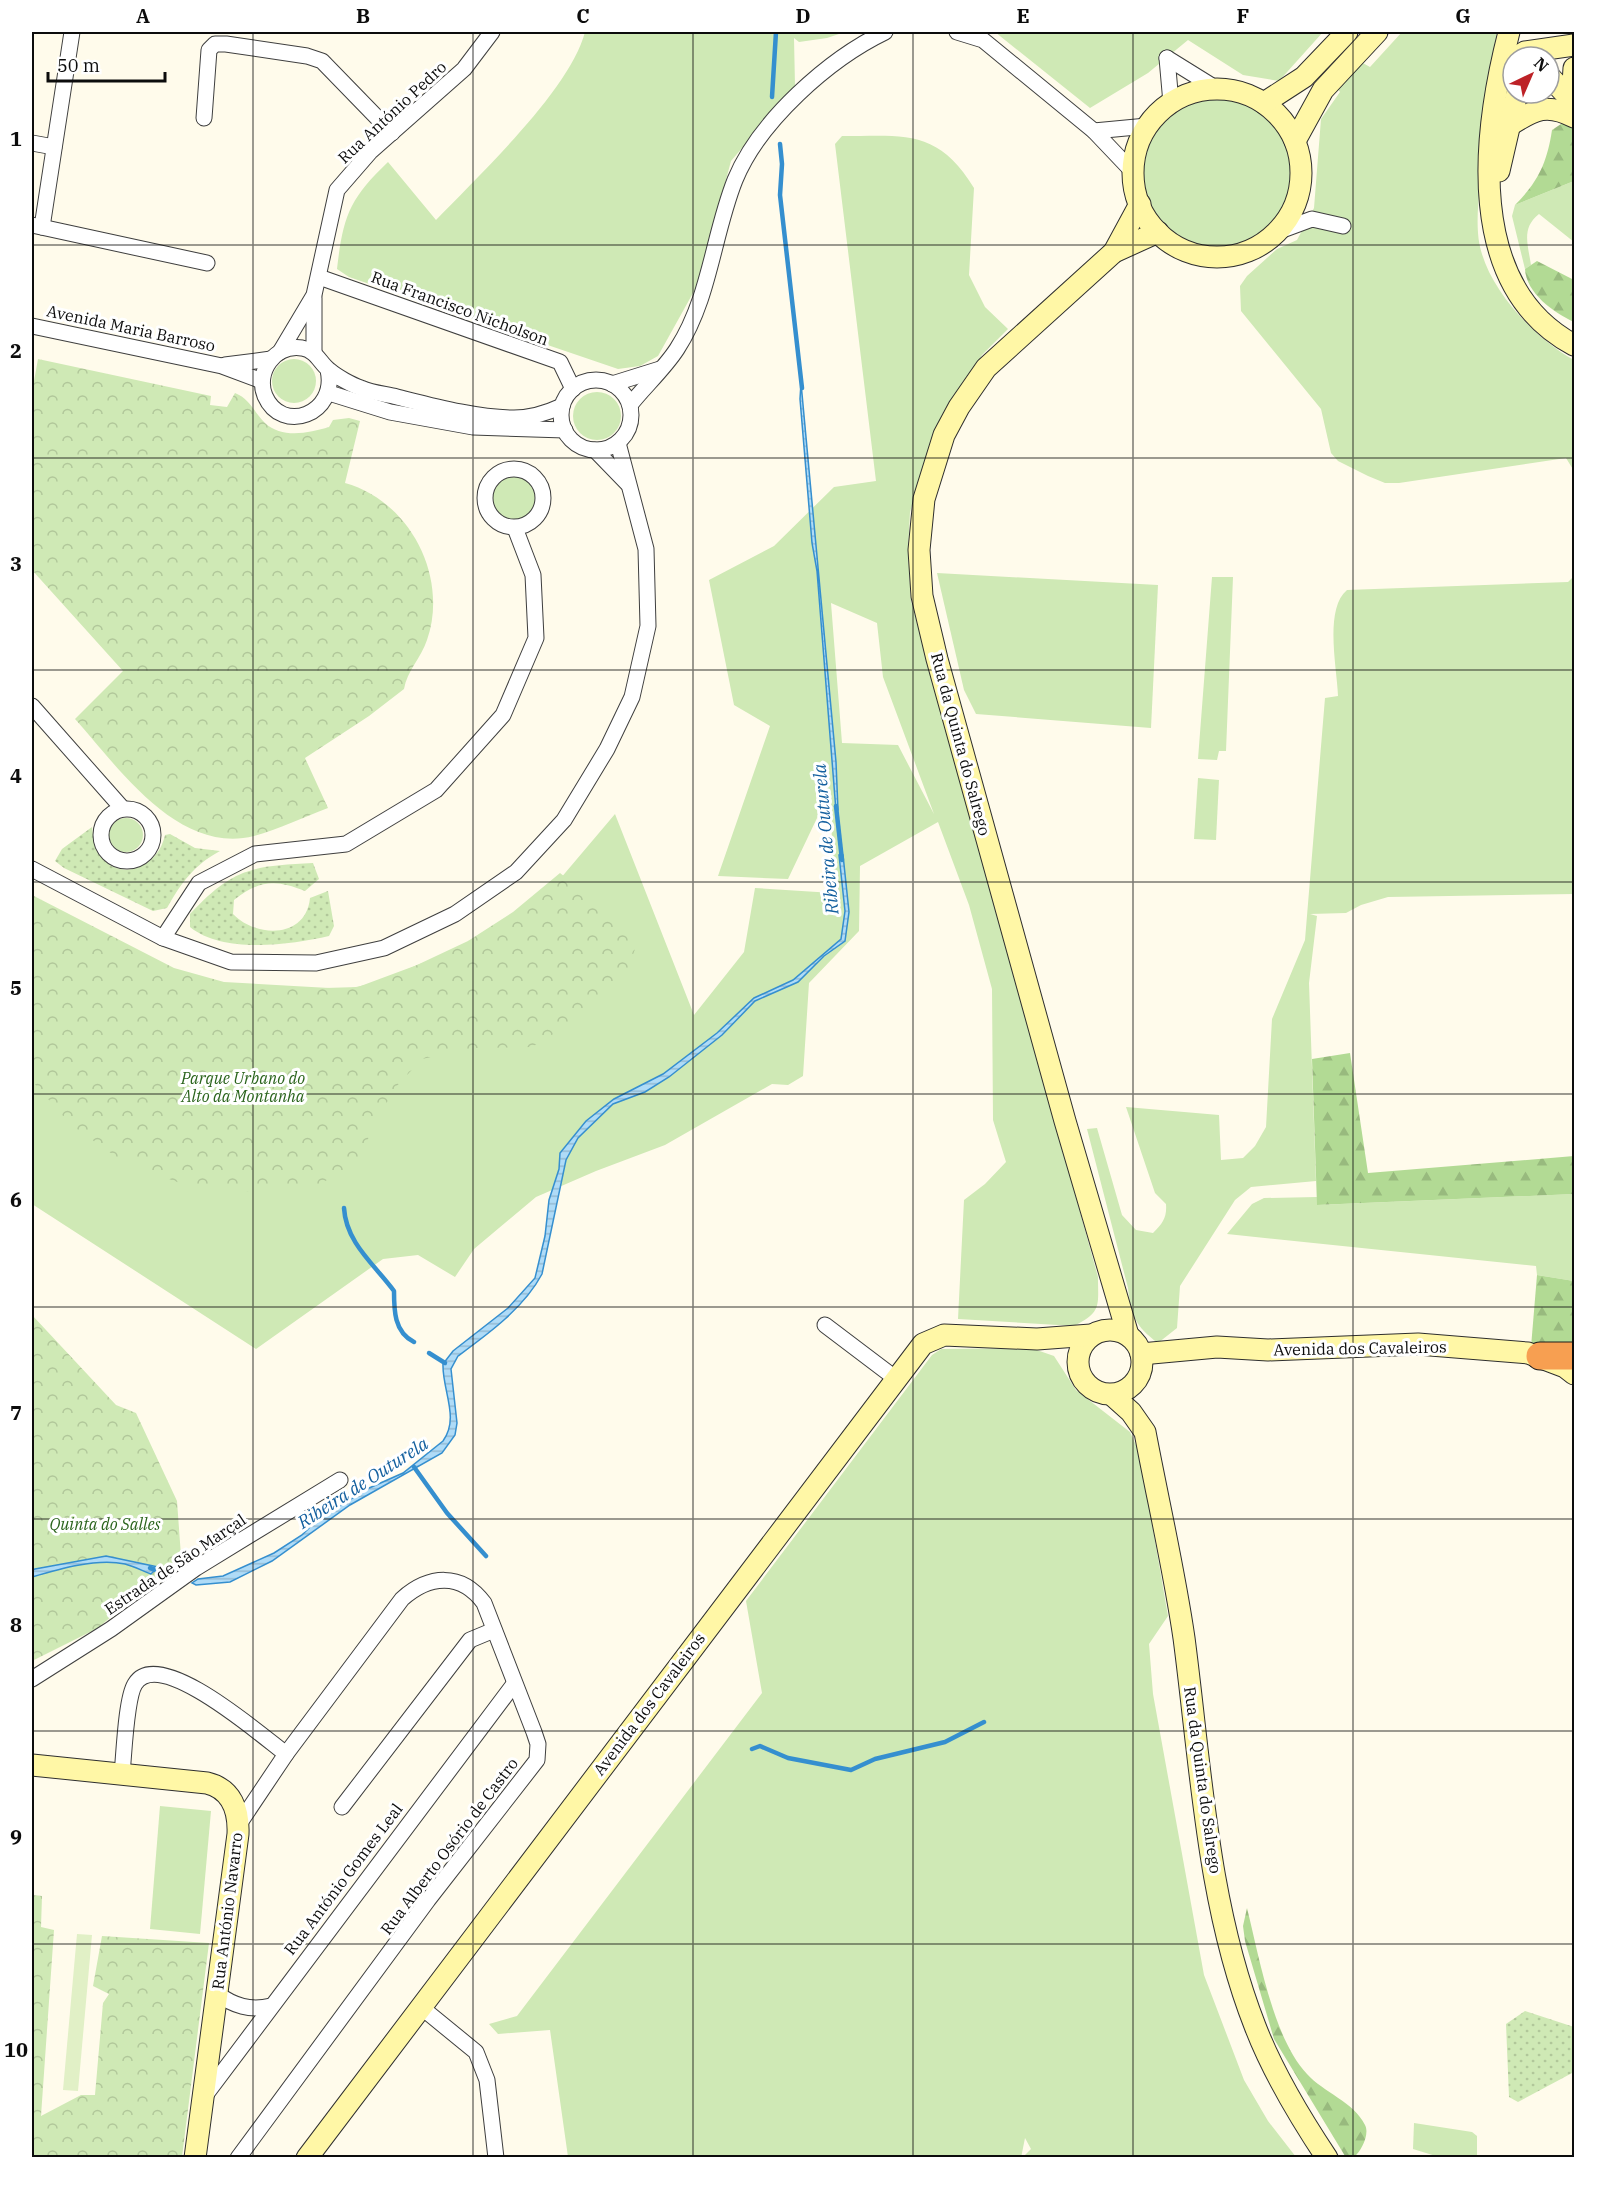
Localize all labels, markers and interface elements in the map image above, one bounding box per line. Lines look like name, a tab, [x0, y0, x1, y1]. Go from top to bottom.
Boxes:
text: A	[136, 2, 150, 29]
text: B	[356, 2, 370, 29]
text: C	[576, 2, 590, 29]
text: D	[795, 2, 811, 29]
text: E	[1016, 2, 1030, 29]
text: F	[1237, 2, 1249, 29]
text: G	[1455, 2, 1471, 29]
scale bar	[48, 45, 165, 83]
north arrow	[1501, 45, 1561, 105]
text: N	[1530, 53, 1553, 76]
text: 50 m	[57, 54, 100, 77]
street label: Rua António Pedro	[334, 57, 450, 167]
text: 1	[10, 125, 22, 152]
street label: Rua Francisco Nicholson	[369, 267, 551, 349]
street label: Avenida Maria Barroso	[45, 300, 217, 356]
text: 2	[10, 337, 22, 364]
text: 3	[10, 550, 22, 577]
street label: Rua da Quinta do Salrego	[927, 650, 995, 838]
text: 4	[10, 762, 22, 789]
water label: Ribeira de Outurela	[807, 763, 844, 916]
text: 5	[10, 974, 22, 1001]
park label: Parque Urbano do Alto da Montanha	[180, 1068, 305, 1106]
text: 6	[10, 1186, 22, 1213]
street label: Avenida dos Cavaleiros	[1273, 1336, 1447, 1360]
text: 7	[10, 1399, 22, 1426]
water label: Ribeira de Outurela	[292, 1432, 433, 1534]
street label: Estrada de São Marçal	[101, 1509, 250, 1619]
park label: Quinta do Salles	[50, 1514, 161, 1534]
text: 8	[10, 1611, 22, 1638]
street label: Avenida dos Cavaleiros	[589, 1629, 709, 1779]
street label: Rua da Quinta do Salrego	[1180, 1685, 1226, 1875]
street label: Rua Alberto Osório de Castro	[376, 1754, 522, 1938]
street label: Rua António Gomes Leal	[279, 1799, 407, 1959]
text: 9	[10, 1823, 22, 1850]
street label: Rua António Navarro	[207, 1831, 247, 1991]
text: 10	[4, 2036, 28, 2063]

